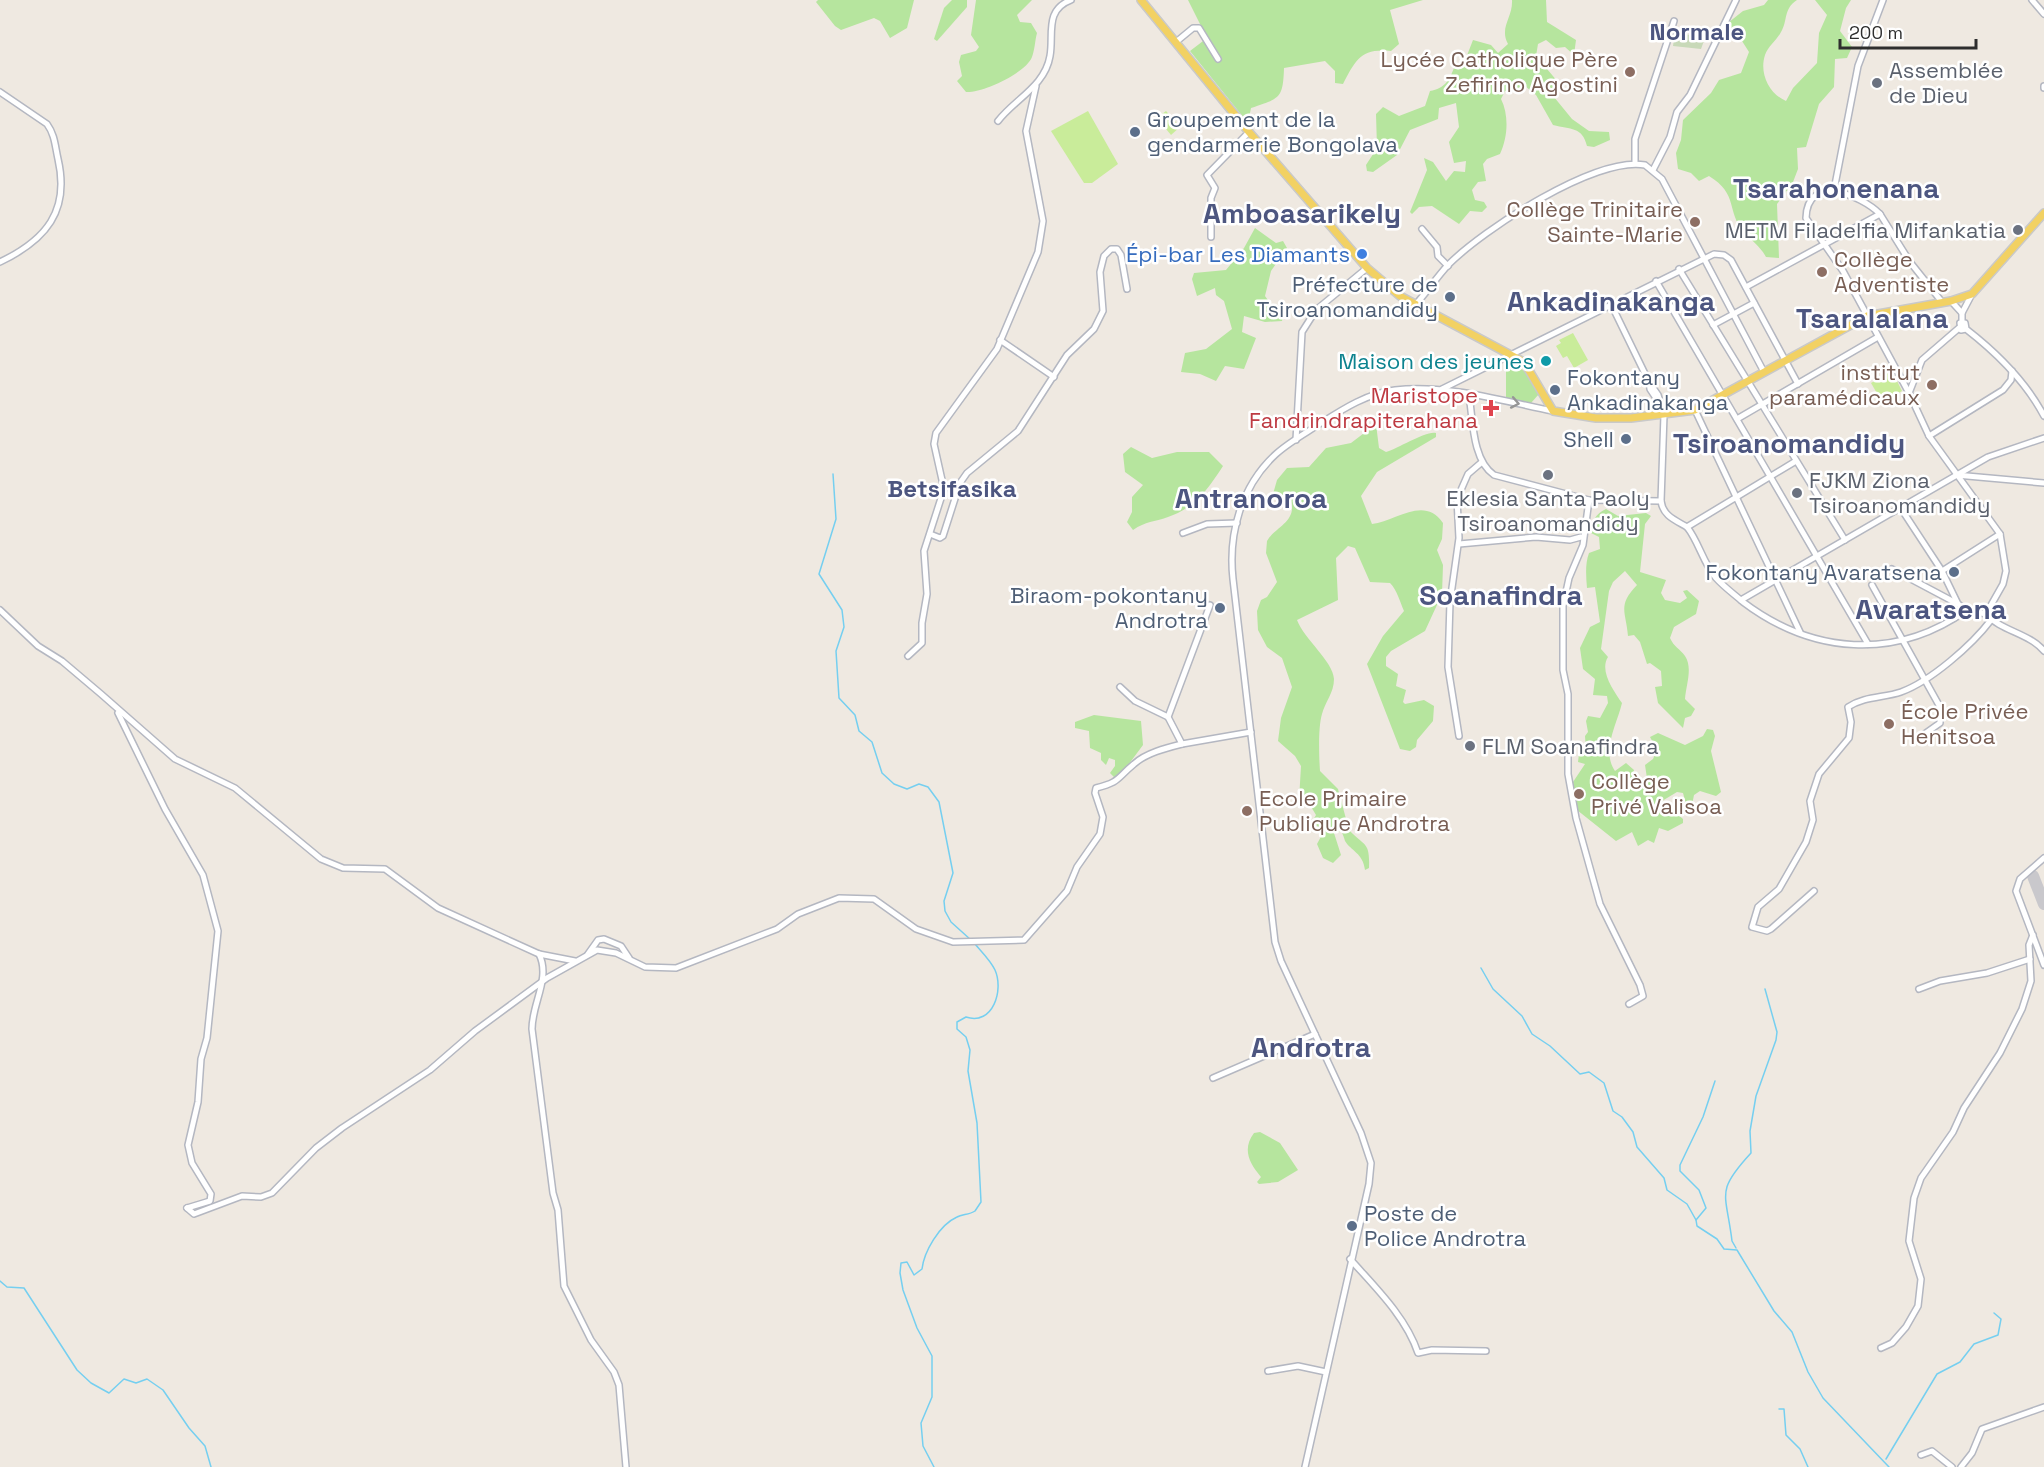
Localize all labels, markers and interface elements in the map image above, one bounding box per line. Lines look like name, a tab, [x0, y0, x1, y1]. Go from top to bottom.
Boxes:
scale bar	[1840, 12, 1976, 50]
district label: Normale	[1650, 16, 1744, 47]
text: 200 m	[1849, 21, 1903, 44]
place label: Lycée Catholique Père Zefirino Agostini	[1381, 45, 1618, 98]
place label: Assemblée de Dieu	[1889, 56, 2004, 109]
marker: Lycée Catholique Père Zefirino Agostini	[1623, 65, 1637, 79]
marker: Assemblée de Dieu	[1870, 76, 1884, 90]
place label: Groupement de la gendarmerie Bongolava	[1147, 105, 1398, 158]
marker: Groupement de la gendarmerie Bongolava	[1128, 125, 1142, 139]
district label: Tsarahonenana	[1733, 170, 1939, 206]
district label: Amboasarikely	[1203, 195, 1401, 231]
place label: Collège Trinitaire Sainte-Marie	[1506, 195, 1683, 248]
marker: Collège Trinitaire Sainte-Marie	[1688, 215, 1702, 229]
place label: METM Filadelfia Mifankatia	[1725, 216, 2006, 244]
marker: METM Filadelfia Mifankatia	[2011, 223, 2025, 237]
place label: Épi-bar Les Diamants	[1126, 240, 1350, 268]
place label: Collège Adventiste	[1834, 245, 1949, 298]
marker: Épi-bar Les Diamants	[1355, 247, 1369, 261]
marker: Collège Adventiste	[1815, 265, 1829, 279]
place label: Préfecture de Tsiroanomandidy	[1257, 270, 1438, 323]
district label: Ankadinakanga	[1507, 283, 1715, 319]
marker: Préfecture de Tsiroanomandidy	[1443, 290, 1457, 304]
district label: Tsaralalana	[1796, 300, 1948, 336]
place label: Maison des jeunes	[1338, 347, 1534, 375]
marker: Maison des jeunes	[1539, 354, 1553, 368]
place label: institut paramédicaux	[1769, 358, 1920, 411]
place label: Fokontany Ankadinakanga	[1567, 363, 1729, 416]
marker: institut paramédicaux	[1925, 378, 1939, 392]
place label: Maristope Fandrindrapiterahana	[1249, 381, 1478, 434]
marker: Fokontany Ankadinakanga	[1548, 383, 1562, 397]
one-way arrow	[1509, 396, 1519, 409]
marker: Maristope Fandrindrapiterahana	[1482, 399, 1500, 417]
place label: Shell	[1563, 425, 1614, 453]
district label: Tsiroanomandidy	[1673, 425, 1905, 461]
marker: Shell	[1619, 432, 1633, 446]
place label: FJKM Ziona Tsiroanomandidy	[1809, 466, 1990, 519]
marker: Eklesia Santa Paoly Tsiroanomandidy	[1541, 468, 1555, 482]
district label: Betsifasika	[887, 473, 1017, 504]
district label: Antranoroa	[1175, 480, 1327, 516]
place label: Eklesia Santa Paoly Tsiroanomandidy	[1446, 484, 1650, 537]
marker: FJKM Ziona Tsiroanomandidy	[1790, 486, 1804, 500]
place label: Fokontany Avaratsena	[1705, 558, 1942, 586]
marker: Fokontany Avaratsena	[1947, 565, 1961, 579]
district label: Soanafindra	[1419, 577, 1583, 613]
place label: Biraom-pokontany Androtra	[1010, 581, 1208, 634]
district label: Avaratsena	[1855, 591, 2007, 627]
marker: Biraom-pokontany Androtra	[1213, 601, 1227, 615]
place label: École Privée Henitsoa	[1901, 697, 2029, 750]
marker: École Privée Henitsoa	[1882, 717, 1896, 731]
place label: FLM Soanafindra	[1482, 732, 1659, 760]
marker: FLM Soanafindra	[1463, 739, 1477, 753]
place label: Collège Privé Valisoa	[1591, 767, 1722, 820]
place label: Ecole Primaire Publique Androtra	[1259, 784, 1450, 837]
marker: Collège Privé Valisoa	[1572, 787, 1586, 801]
marker: Ecole Primaire Publique Androtra	[1240, 804, 1254, 818]
district label: Androtra	[1251, 1029, 1371, 1065]
place label: Poste de Police Androtra	[1364, 1199, 1526, 1252]
marker: Poste de Police Androtra	[1345, 1219, 1359, 1233]

